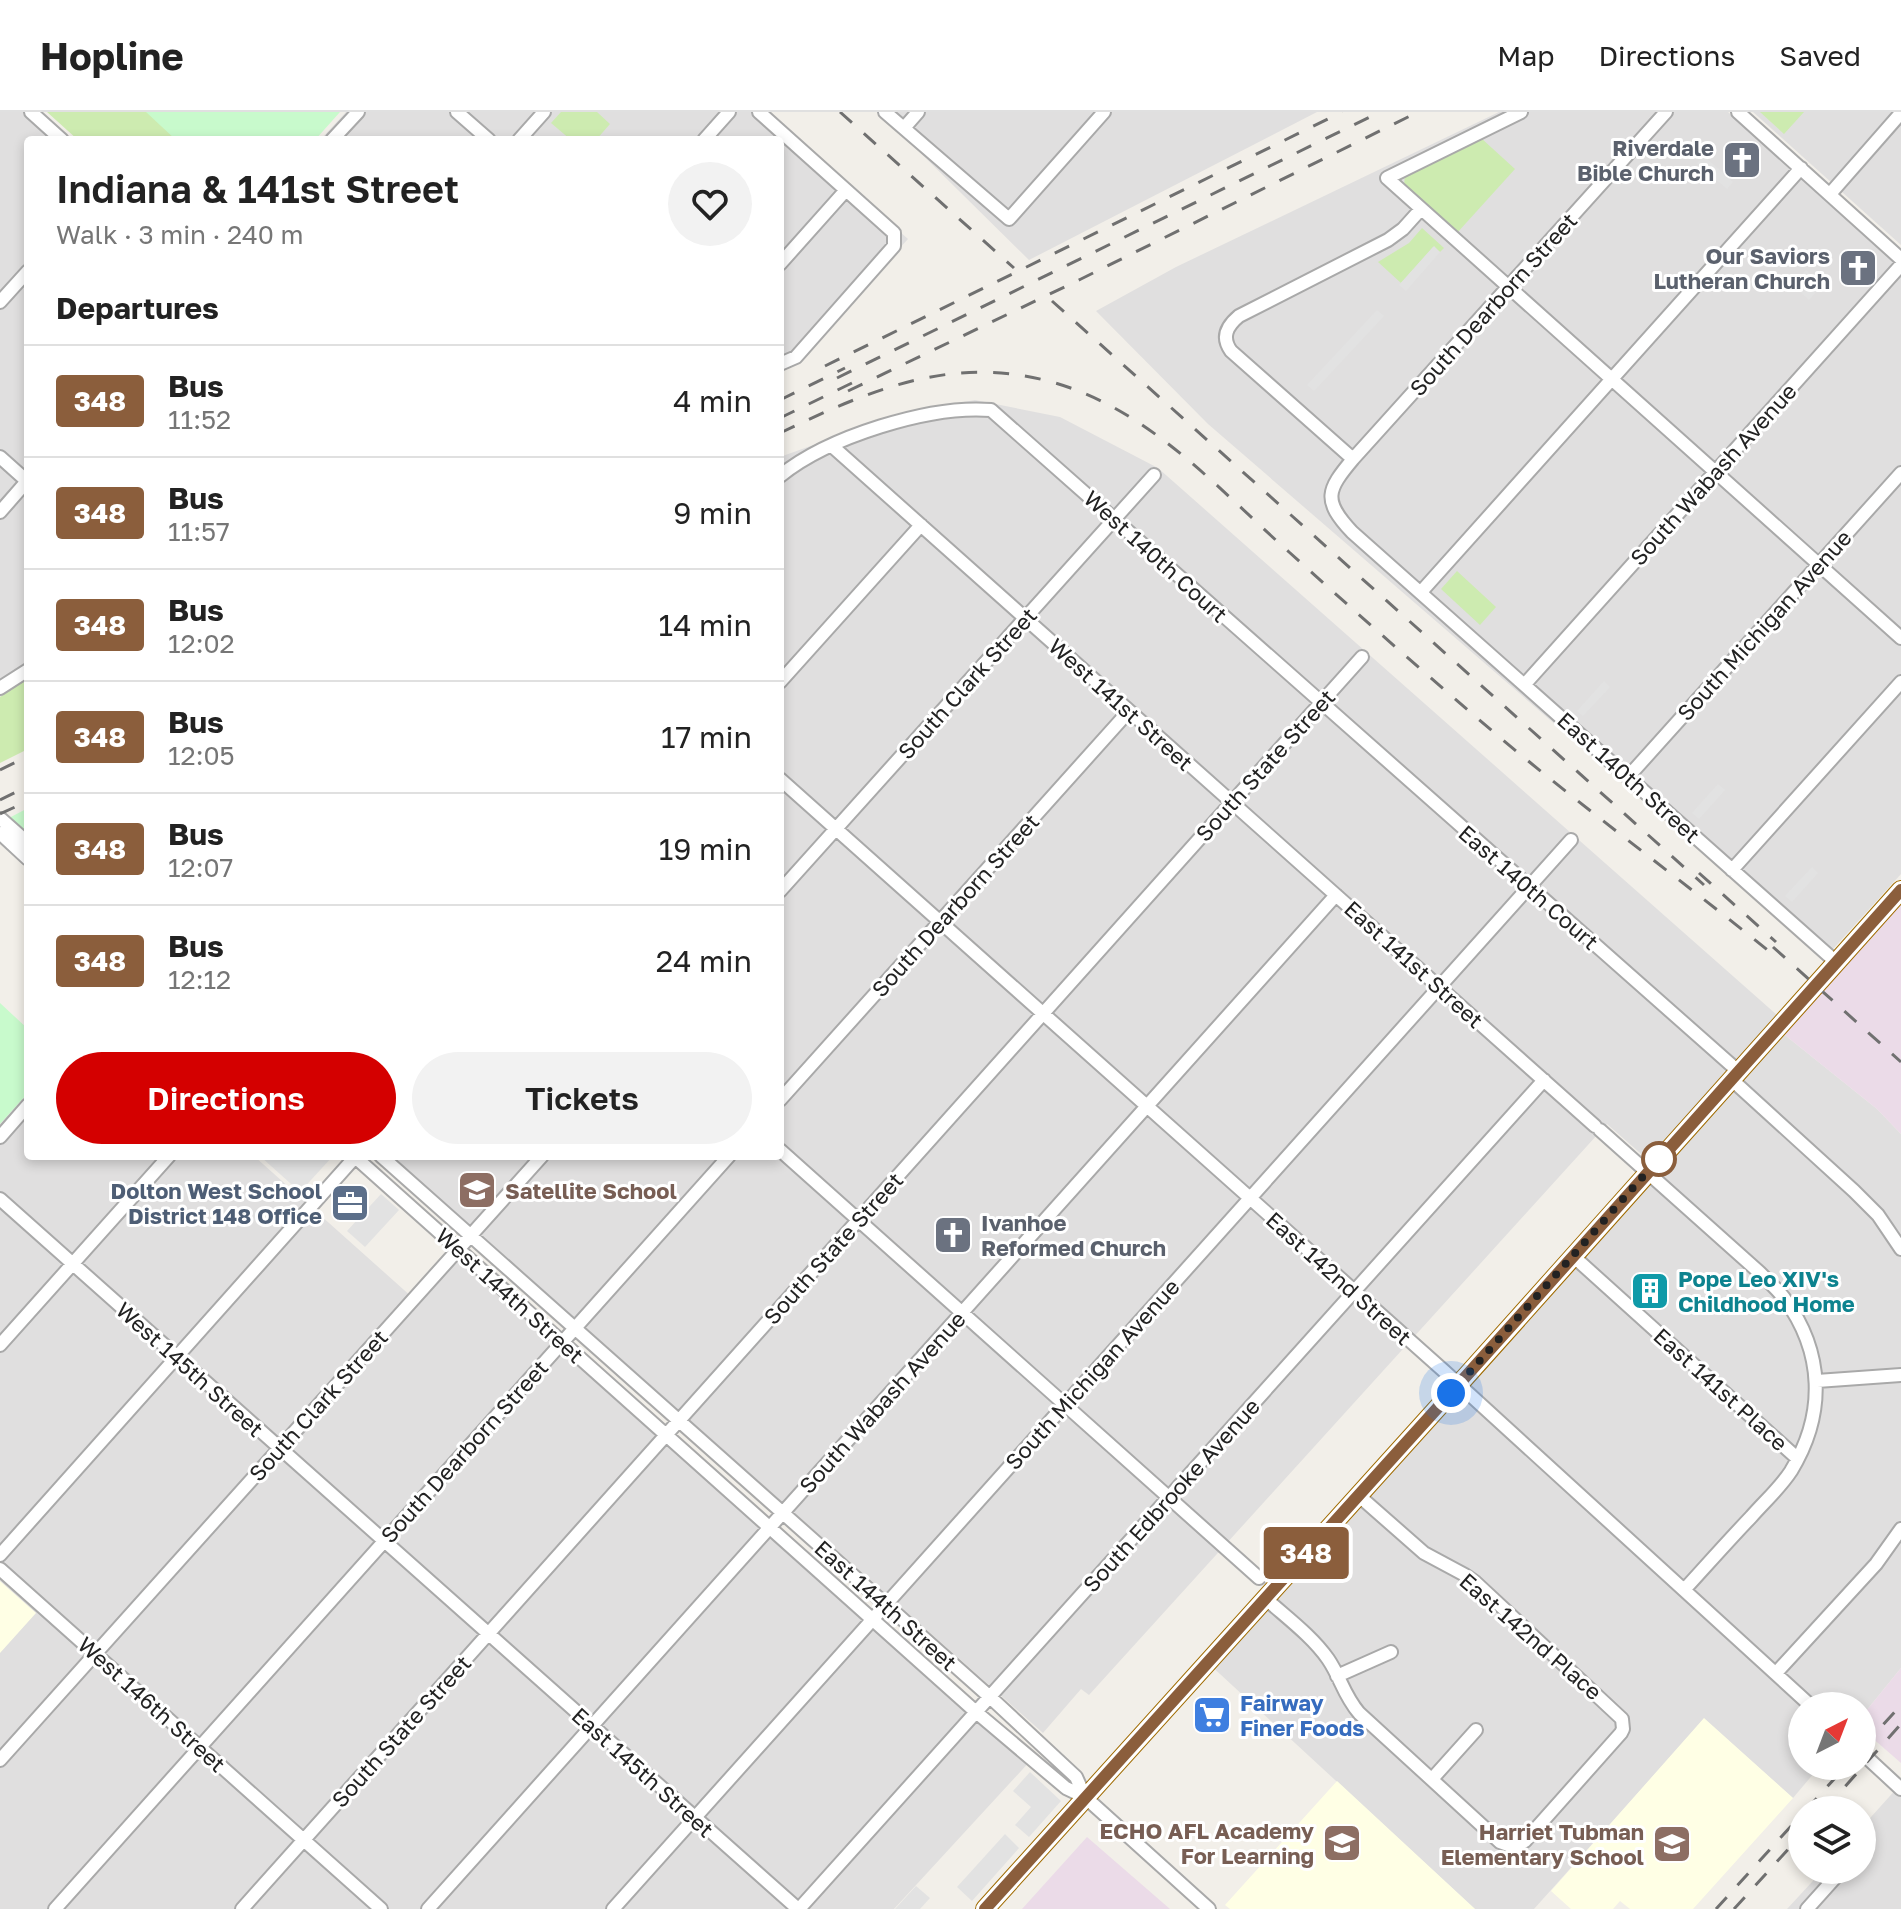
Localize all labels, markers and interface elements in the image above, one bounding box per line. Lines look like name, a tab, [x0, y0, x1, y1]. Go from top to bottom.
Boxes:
text: Hopline	[40, 33, 184, 78]
text: Map	[1497, 39, 1554, 72]
text: Directions	[1598, 39, 1735, 72]
text: Saved	[1779, 39, 1861, 72]
place label: Riverdale Bible Church	[1577, 134, 1714, 186]
church icon: Riverdale Bible Church	[1721, 139, 1763, 181]
button: heart	[668, 162, 752, 246]
text: Indiana & 141st Street	[56, 166, 459, 211]
street label: South Dearborn Street	[1404, 207, 1582, 401]
text: Walk · 3 min · 240 m	[56, 219, 303, 250]
place label: Our Saviors Lutheran Church	[1653, 242, 1830, 294]
church icon: Our Saviors Lutheran Church	[1837, 247, 1879, 289]
text: Departures	[56, 290, 219, 326]
text: Bus	[168, 368, 224, 404]
street label: South Wabash Avenue	[1624, 377, 1802, 571]
text: 4 min	[673, 383, 752, 419]
text: 348	[74, 384, 126, 417]
text: 11:52	[168, 404, 231, 435]
text: Bus	[168, 480, 224, 516]
street label: West 140th Court	[1079, 484, 1233, 628]
text: 9 min	[673, 495, 752, 531]
text: 348	[74, 496, 126, 529]
text: 11:57	[168, 516, 230, 547]
street label: South Michigan Avenue	[1671, 524, 1857, 726]
text: Bus	[168, 592, 224, 628]
street label: South Clark Street	[892, 602, 1042, 764]
text: 14 min	[659, 607, 752, 643]
text: 348	[74, 608, 126, 641]
text: 12:02	[168, 628, 235, 659]
street label: West 141st Street	[1043, 632, 1199, 776]
street label: South State Street	[1190, 683, 1340, 847]
text: Bus	[168, 704, 224, 740]
street label: East 140th Street	[1552, 706, 1706, 848]
text: 17 min	[661, 719, 752, 755]
text: 348	[74, 720, 126, 753]
text: 12:05	[168, 740, 235, 771]
street label: South Dearborn Street	[866, 808, 1044, 1002]
text: Bus	[168, 816, 224, 852]
street label: East 140th Court	[1454, 819, 1604, 955]
text: 19 min	[659, 831, 752, 867]
text: 348	[74, 832, 126, 865]
text: 12:07	[168, 852, 233, 883]
street label: East 141st Street	[1339, 895, 1489, 1033]
text: Bus	[168, 928, 224, 964]
text: 24 min	[656, 943, 752, 979]
text: 348	[74, 944, 126, 977]
text: 12:12	[168, 964, 231, 995]
button: Directions	[56, 1052, 396, 1144]
button: Tickets	[412, 1052, 752, 1144]
unlabelled marker	[1642, 1142, 1676, 1176]
street label: South State Street	[758, 1166, 908, 1330]
school or university icon: Satellite School	[456, 1169, 498, 1211]
place label: Dolton West School District 148 Office	[110, 1177, 322, 1229]
place label: Satellite School	[505, 1177, 677, 1204]
office icon: Dolton West School District 148 Office	[329, 1182, 371, 1224]
street label: East 142nd Street	[1261, 1206, 1417, 1350]
place label: Ivanhoe Reformed Church	[981, 1209, 1166, 1261]
church icon: Ivanhoe Reformed Church	[932, 1214, 974, 1256]
street label: West 144th Street	[431, 1222, 589, 1368]
place label: Pope Leo XIV's Childhood Home	[1678, 1265, 1855, 1317]
building icon: Pope Leo XIV's Childhood Home	[1629, 1270, 1671, 1312]
street label: South Michigan Avenue	[999, 1273, 1185, 1475]
street label: West 145th Street	[111, 1296, 269, 1442]
street label: South Wabash Avenue	[793, 1305, 971, 1499]
street label: East 141st Place	[1648, 1322, 1794, 1456]
street label: South Clark Street	[243, 1324, 393, 1486]
street label: South Dearborn Street	[375, 1354, 553, 1548]
your location	[1431, 1373, 1471, 1413]
street label: South Edbrooke Avenue	[1077, 1393, 1265, 1597]
line badge: 348	[1260, 1527, 1352, 1579]
street label: East 144th Street	[809, 1534, 963, 1676]
text: 348	[1280, 1536, 1332, 1569]
street label: East 142nd Place	[1454, 1567, 1608, 1705]
street label: West 146th Street	[73, 1631, 231, 1777]
street label: South State Street	[326, 1649, 476, 1813]
place label: Fairway Finer Foods	[1240, 1689, 1365, 1741]
north arrow	[1788, 1692, 1876, 1780]
map controls	[1788, 1692, 1876, 1884]
supermarket icon: Fairway Finer Foods	[1191, 1694, 1233, 1736]
street label: East 145th Street	[567, 1701, 719, 1843]
button: layers	[1788, 1796, 1876, 1884]
place label: ECHO AFL Academy For Learning	[1099, 1817, 1314, 1869]
place label: Harriet Tubman Elementary School	[1441, 1818, 1644, 1870]
school or university icon: ECHO AFL Academy For Learning	[1321, 1822, 1363, 1864]
school or university icon: Harriet Tubman Elementary School	[1651, 1823, 1693, 1865]

